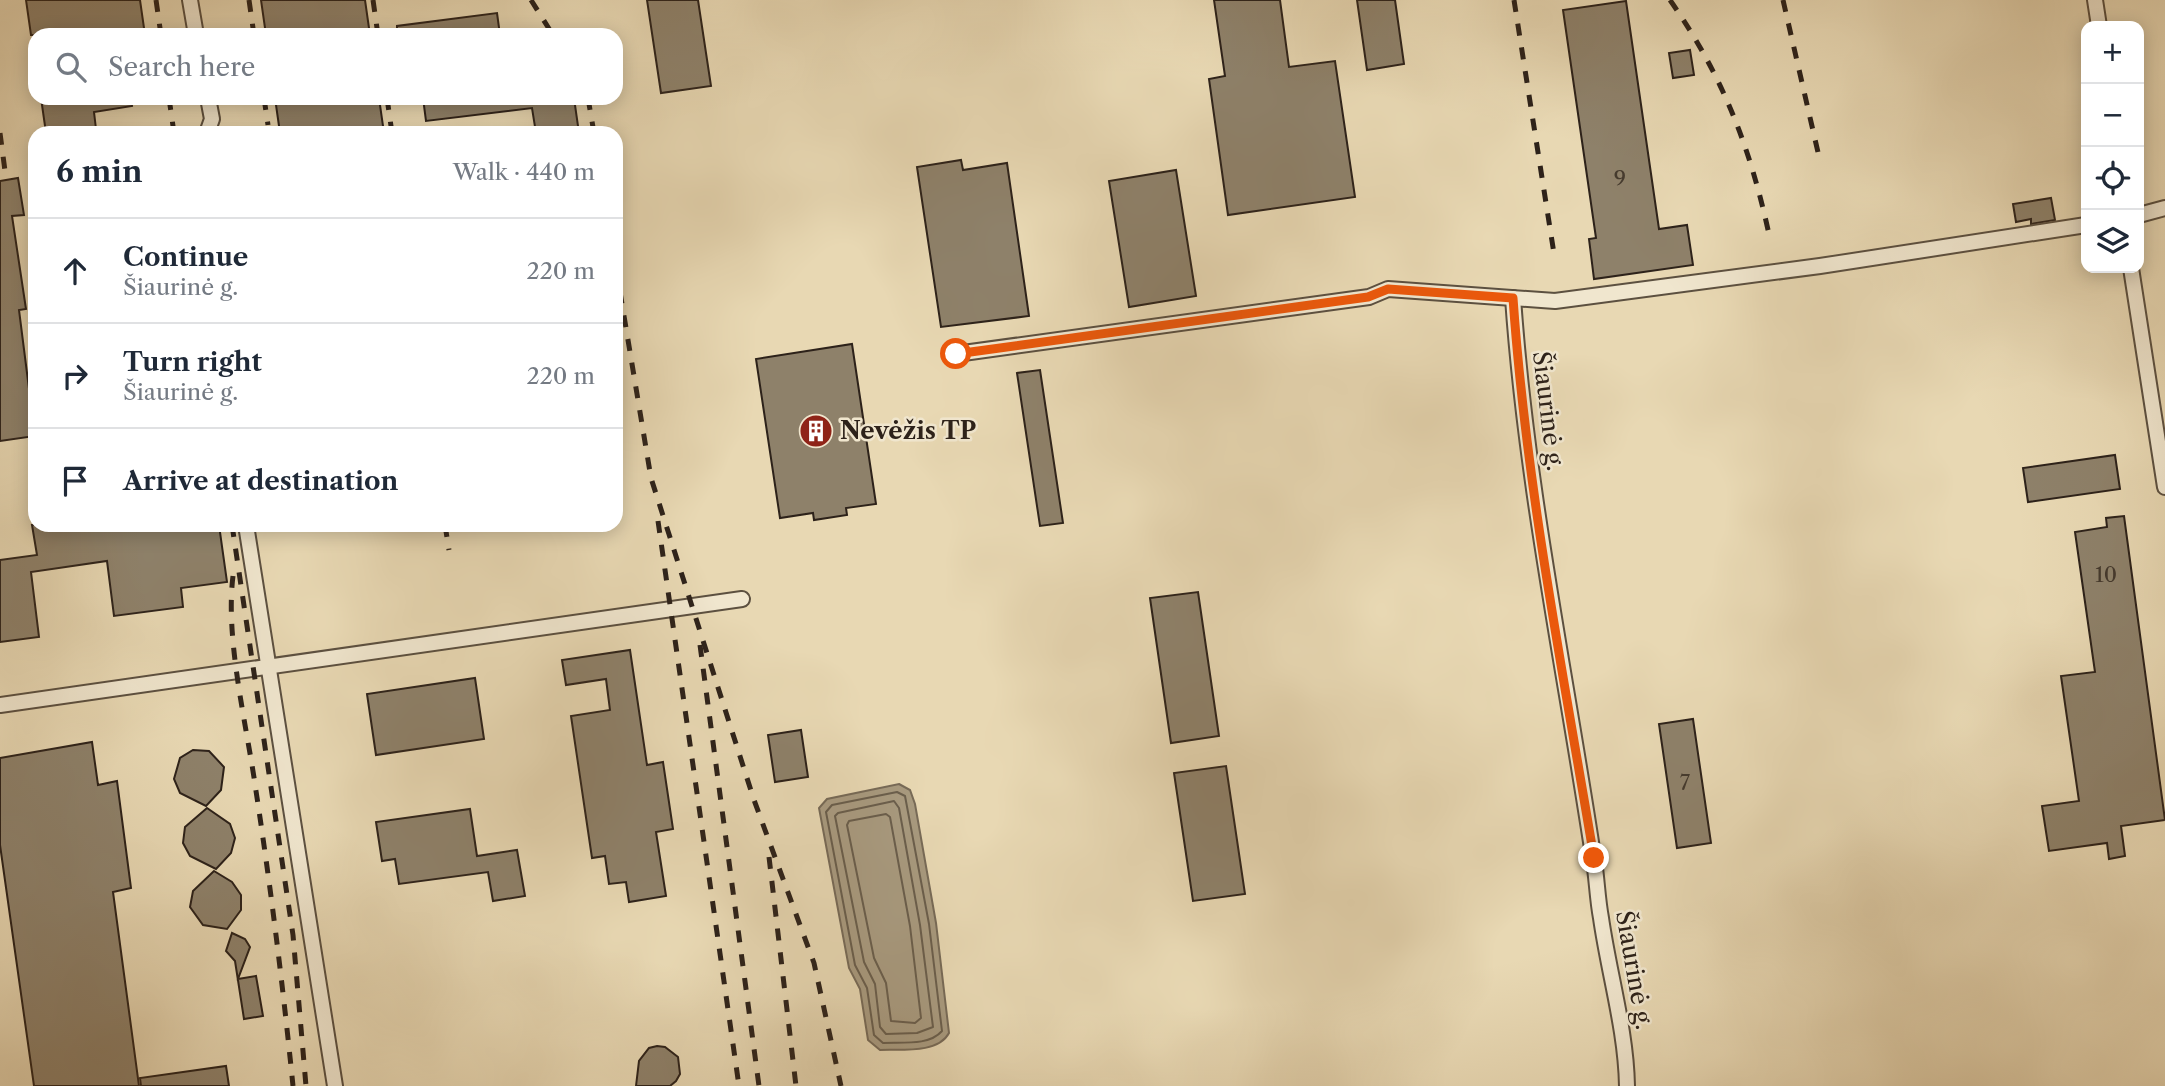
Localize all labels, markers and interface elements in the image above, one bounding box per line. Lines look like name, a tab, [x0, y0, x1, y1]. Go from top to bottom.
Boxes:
map controls	[2081, 21, 2144, 273]
button: +	[2081, 21, 2144, 84]
search box	[28, 28, 623, 105]
icon: search	[52, 48, 90, 86]
text: Search here	[108, 51, 255, 83]
button: −	[2081, 84, 2144, 147]
button: locate	[2081, 147, 2144, 210]
text: 6 min	[56, 153, 143, 190]
text: Walk · 440 m	[453, 158, 595, 186]
house number: 9	[1614, 166, 1626, 191]
button: layers	[2081, 210, 2144, 273]
text: Continue	[123, 241, 248, 273]
icon: ahead	[56, 252, 94, 290]
text: 220 m	[526, 257, 595, 285]
text: Šiaurinė g.	[123, 273, 238, 301]
route start	[940, 338, 971, 369]
text: Turn right	[123, 346, 262, 378]
street label: Šiaurinė g.	[1527, 349, 1571, 472]
icon: right	[56, 357, 94, 395]
text: 220 m	[526, 362, 595, 390]
text: Šiaurinė g.	[123, 378, 238, 406]
building icon: Nevėžis TP	[797, 412, 835, 450]
place label: Nevėžis TP	[840, 416, 976, 445]
icon: arrive	[56, 462, 94, 500]
text: Arrive at destination	[123, 465, 398, 497]
house number: 10	[2095, 562, 2117, 587]
house number: 7	[1680, 770, 1691, 795]
route end	[1578, 842, 1609, 873]
street label: Šiaurinė g.	[1610, 908, 1660, 1032]

